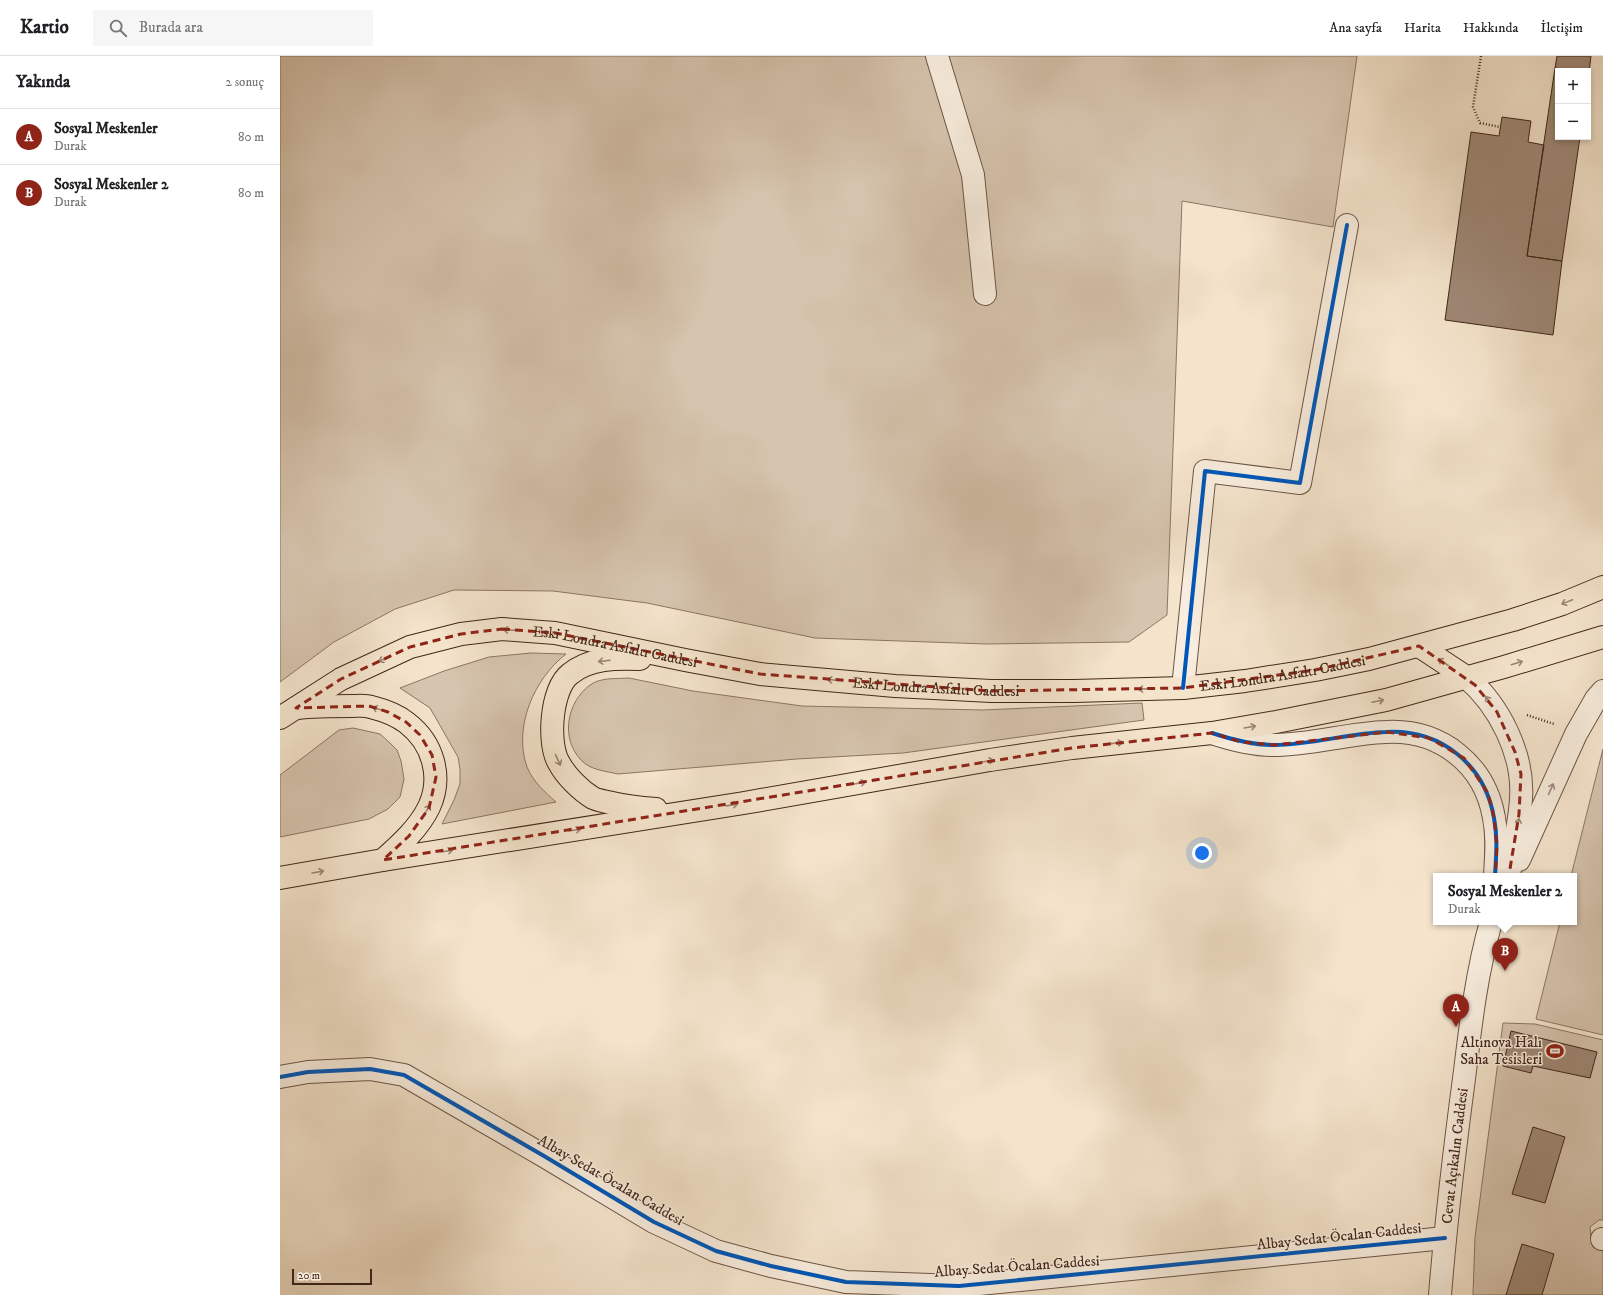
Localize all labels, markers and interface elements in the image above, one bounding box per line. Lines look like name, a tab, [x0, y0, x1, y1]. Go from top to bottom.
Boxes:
search box	[93, 10, 373, 46]
text: Kartio	[20, 16, 69, 39]
icon: search	[107, 17, 129, 39]
text: Burada ara	[139, 18, 203, 37]
text: Ana sayfa	[1329, 19, 1382, 37]
text: Harita	[1404, 19, 1441, 37]
text: Hakkında	[1463, 19, 1518, 37]
text: İletişim	[1540, 19, 1583, 37]
map controls	[1555, 68, 1591, 140]
button: +	[1555, 68, 1591, 104]
text: Yakında	[16, 71, 70, 93]
text: 2 sonuç	[226, 74, 264, 90]
button: −	[1555, 104, 1591, 140]
text: Sosyal Meskenler	[54, 119, 158, 138]
text: A	[25, 129, 33, 145]
text: 80 m	[238, 129, 264, 145]
text: Durak	[54, 138, 87, 154]
text: Sosyal Meskenler 2	[54, 175, 168, 194]
text: B	[25, 185, 33, 201]
text: 80 m	[238, 185, 264, 201]
text: Durak	[54, 194, 87, 210]
one-way arrow	[1562, 599, 1574, 607]
street label: Eski Londra Asfaltı Caddesi	[532, 622, 699, 672]
one-way arrow	[503, 626, 516, 633]
street label: Eski Londra Asfaltı Caddesi	[1199, 651, 1367, 696]
one-way arrow	[378, 656, 390, 664]
one-way arrow	[598, 657, 611, 665]
one-way arrow	[1437, 658, 1448, 666]
one-way arrow	[1511, 659, 1524, 666]
street label: Eski Londra Asfaltı Caddesi	[851, 673, 1020, 701]
one-way arrow	[827, 677, 840, 684]
one-way arrow	[1138, 685, 1151, 692]
one-way arrow	[1485, 696, 1493, 707]
one-way arrow	[1371, 697, 1384, 705]
one-way arrow	[373, 705, 385, 713]
one-way arrow	[1243, 722, 1256, 730]
one-way arrow	[1110, 740, 1123, 747]
one-way arrow	[555, 754, 563, 766]
one-way arrow	[981, 757, 994, 765]
one-way arrow	[853, 779, 866, 787]
one-way arrow	[1548, 784, 1555, 796]
one-way arrow	[725, 801, 738, 809]
one-way arrow	[423, 804, 431, 816]
one-way arrow	[1514, 818, 1522, 831]
one-way arrow	[568, 826, 581, 834]
your location	[1192, 843, 1212, 863]
one-way arrow	[440, 846, 453, 854]
one-way arrow	[312, 867, 325, 875]
popup	[1433, 873, 1577, 925]
text: Sosyal Meskenler 2	[1448, 882, 1562, 901]
text: Durak	[1448, 901, 1481, 917]
pin: B	[1492, 938, 1518, 971]
pin: A	[1443, 994, 1469, 1027]
place label: Altınova Halı Saha Tesisleri	[1460, 1033, 1542, 1069]
sports icon: Altınova Halı Saha Tesisleri	[1545, 1041, 1565, 1061]
street label: Cevat Açıkalın Caddesi	[1438, 1087, 1473, 1225]
street label: Albay Sedat Öcalan Caddesi	[534, 1131, 687, 1230]
street label: Albay Sedat Öcalan Caddesi	[1256, 1218, 1422, 1255]
street label: Albay Sedat Öcalan Caddesi	[934, 1251, 1100, 1282]
scale bar	[292, 1267, 372, 1286]
text: 20 m	[298, 1269, 320, 1283]

